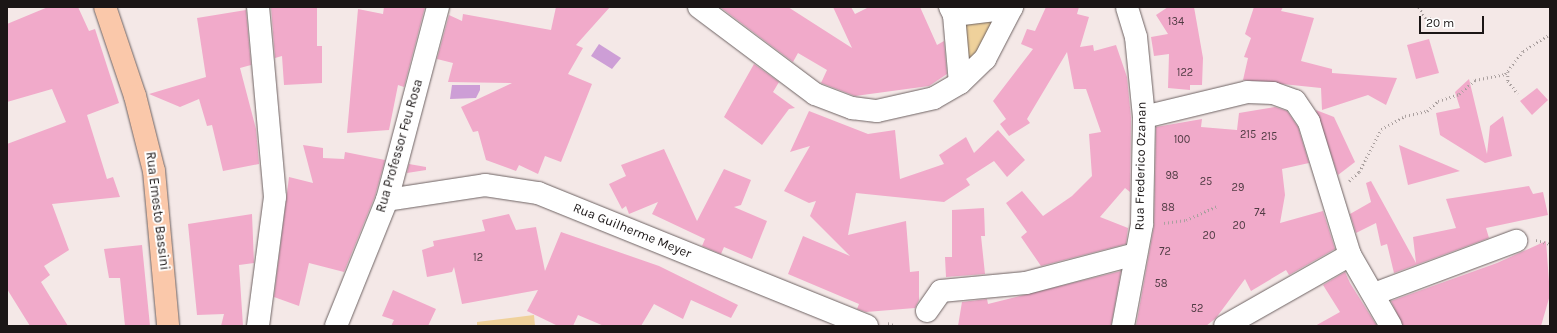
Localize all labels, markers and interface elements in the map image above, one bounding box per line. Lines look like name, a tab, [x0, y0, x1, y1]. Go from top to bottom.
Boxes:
scale bar	[1421, 8, 1486, 34]
house number: 134	[1168, 15, 1184, 29]
text: 20 m	[1426, 16, 1454, 30]
house number: 122	[1177, 66, 1193, 80]
street label: Rua Professor Feu Rosa	[373, 78, 427, 214]
street label: Rua Frederico Ozanan	[1132, 102, 1150, 230]
house number: 215	[1240, 128, 1256, 142]
house number: 215	[1261, 130, 1277, 144]
house number: 100	[1174, 133, 1190, 147]
street label: Rua Ernesto Bassini	[142, 151, 172, 271]
house number: 98	[1165, 169, 1179, 183]
house number: 25	[1200, 175, 1212, 189]
house number: 29	[1232, 181, 1244, 195]
street label: Rua Guilherme Meyer	[571, 200, 693, 262]
house number: 88	[1161, 201, 1175, 215]
house number: 74	[1254, 206, 1266, 220]
house number: 20	[1233, 219, 1245, 233]
house number: 20	[1203, 229, 1215, 243]
house number: 72	[1159, 245, 1171, 259]
house number: 12	[473, 251, 483, 265]
house number: 58	[1155, 277, 1167, 291]
house number: 52	[1191, 302, 1203, 316]

